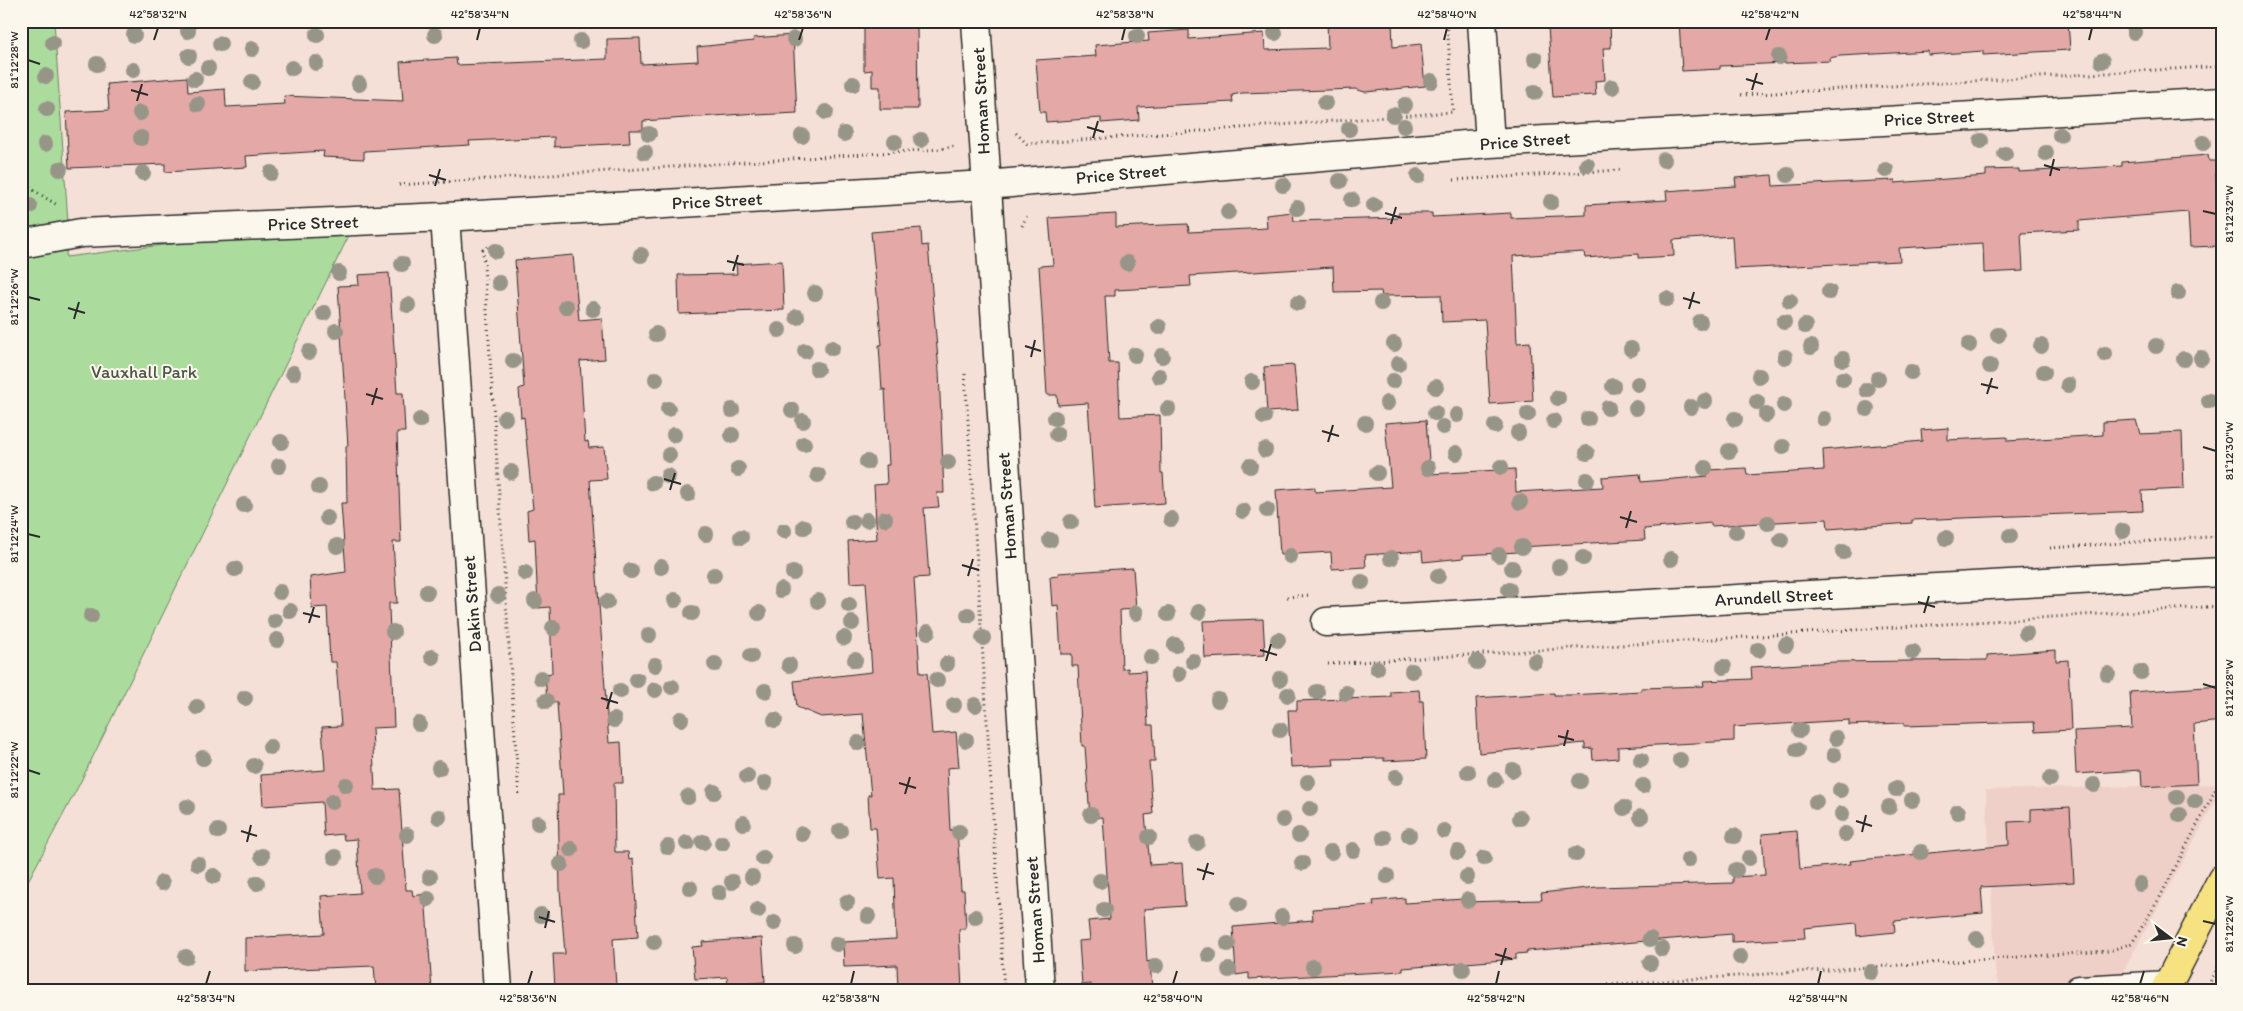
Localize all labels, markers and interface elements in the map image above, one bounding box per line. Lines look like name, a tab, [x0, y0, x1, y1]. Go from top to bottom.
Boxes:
text: 42°58'32"N	[129, 7, 187, 21]
text: 42°58'34"N	[451, 7, 509, 21]
text: 42°58'36"N	[774, 7, 832, 21]
text: 42°58'38"N	[1096, 7, 1154, 21]
text: 42°58'40"N	[1417, 7, 1477, 21]
text: 42°58'42"N	[1741, 7, 1799, 21]
text: 42°58'44"N	[2062, 7, 2122, 21]
text: 81°12'28"W	[7, 31, 21, 89]
street label: Homan Street	[967, 47, 995, 155]
street label: Price Street	[1883, 105, 1975, 131]
street label: Price Street	[1479, 127, 1571, 155]
street label: Price Street	[1075, 159, 1167, 189]
text: 81°12'32"W	[2222, 185, 2236, 243]
street label: Price Street	[671, 188, 763, 214]
street label: Price Street	[267, 210, 359, 236]
text: 81°12'26"W	[7, 268, 21, 326]
park label: Vauxhall Park	[91, 361, 198, 383]
text: 81°12'30"W	[2222, 422, 2236, 480]
street label: Homan Street	[992, 451, 1022, 560]
text: 81°12'24"W	[7, 505, 21, 563]
street label: Dakin Street	[458, 555, 486, 653]
street label: Arundell Street	[1714, 583, 1834, 611]
text: 81°12'28"W	[2222, 659, 2236, 717]
text: 81°12'22"W	[7, 741, 21, 799]
street label: Homan Street	[1020, 855, 1050, 964]
text: 81°12'26"W	[2222, 895, 2236, 953]
north arrow	[2146, 914, 2196, 964]
text: N	[2173, 935, 2191, 948]
text: 42°58'34"N	[177, 991, 235, 1005]
text: 42°58'36"N	[499, 991, 557, 1005]
text: 42°58'38"N	[822, 991, 880, 1005]
text: 42°58'40"N	[1143, 991, 1203, 1005]
text: 42°58'42"N	[1467, 991, 1525, 1005]
text: 42°58'44"N	[1788, 991, 1848, 1005]
text: 42°58'46"N	[2111, 991, 2169, 1005]

